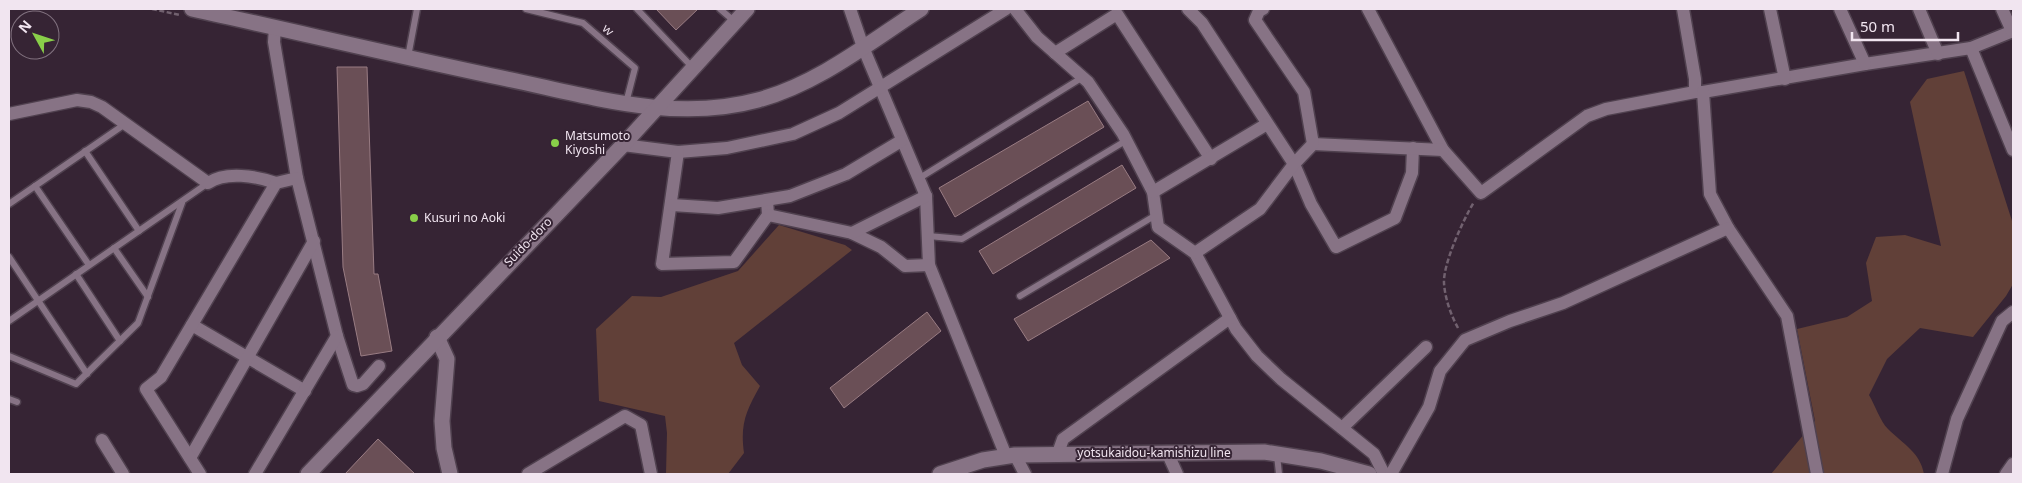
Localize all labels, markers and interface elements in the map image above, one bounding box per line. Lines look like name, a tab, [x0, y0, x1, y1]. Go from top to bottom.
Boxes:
north arrow	[10, 10, 60, 60]
scale bar	[1852, 10, 1958, 42]
text: N	[14, 16, 36, 37]
text: 50 m	[1860, 16, 1895, 36]
street label: ｗ	[598, 19, 618, 40]
place label: Matsumoto Kiyoshi	[565, 127, 630, 158]
marker: Matsumoto Kiyoshi	[549, 137, 561, 149]
place label: Kusuri no Aoki	[424, 209, 505, 226]
marker: Kusuri no Aoki	[408, 212, 420, 224]
street label: Suido-doro	[500, 213, 555, 270]
street label: yotsukaidou-kamishizu line	[1077, 444, 1231, 461]

